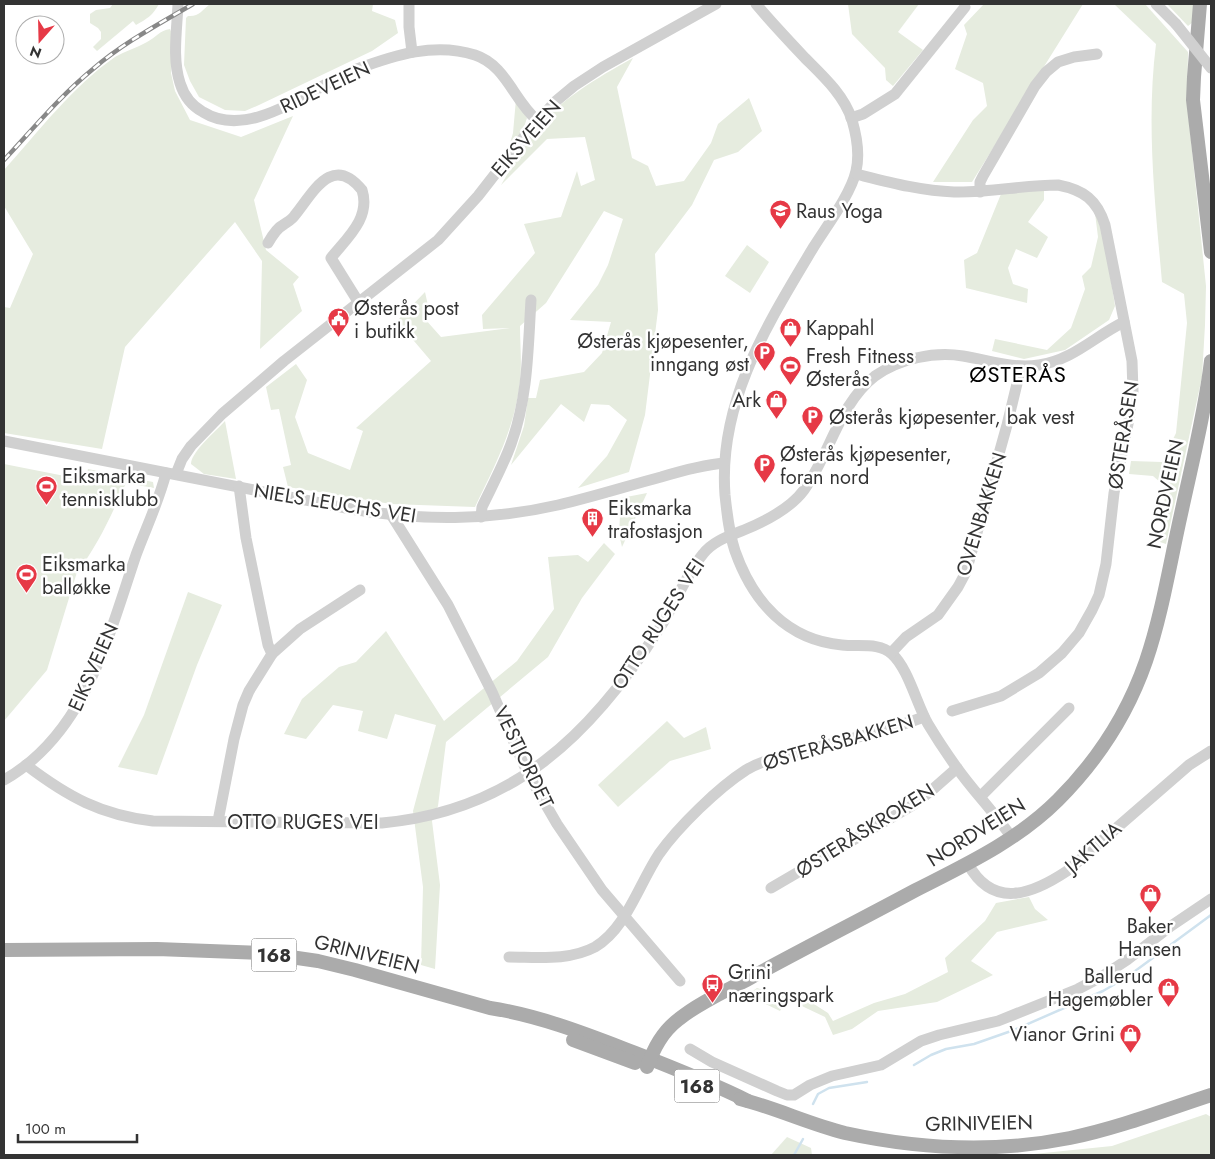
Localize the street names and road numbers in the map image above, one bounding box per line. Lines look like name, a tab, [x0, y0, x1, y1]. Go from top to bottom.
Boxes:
street label: RIDEVEIEN	[275, 54, 375, 121]
street label: EIKSVEIEN	[485, 93, 568, 183]
street label: ØSTERÅSEN	[1101, 379, 1146, 491]
street label: NORDVEIEN	[1140, 437, 1191, 551]
street label: OVENBAKKEN	[949, 449, 1014, 580]
street label: NIELS LEUCHS VEI	[252, 476, 418, 531]
street label: OTTO RUGES VEI	[605, 553, 712, 696]
street label: EIKSVEIEN	[61, 618, 126, 716]
street label: VESTJORDET	[486, 701, 561, 814]
street label: ØSTERÅSBAKKEN	[759, 707, 917, 778]
street label: ØSTERÅSKROKEN	[790, 776, 940, 885]
street label: NORDVEIEN	[921, 791, 1031, 874]
street label: OTTO RUGES VEI	[227, 808, 379, 837]
street label: JAKTLIA	[1057, 814, 1128, 882]
street label: GRINIVEIEN	[311, 927, 423, 982]
road number: 168	[252, 938, 296, 972]
road number: 168	[674, 1070, 720, 1102]
street label: GRINIVEIEN	[925, 1108, 1033, 1139]

